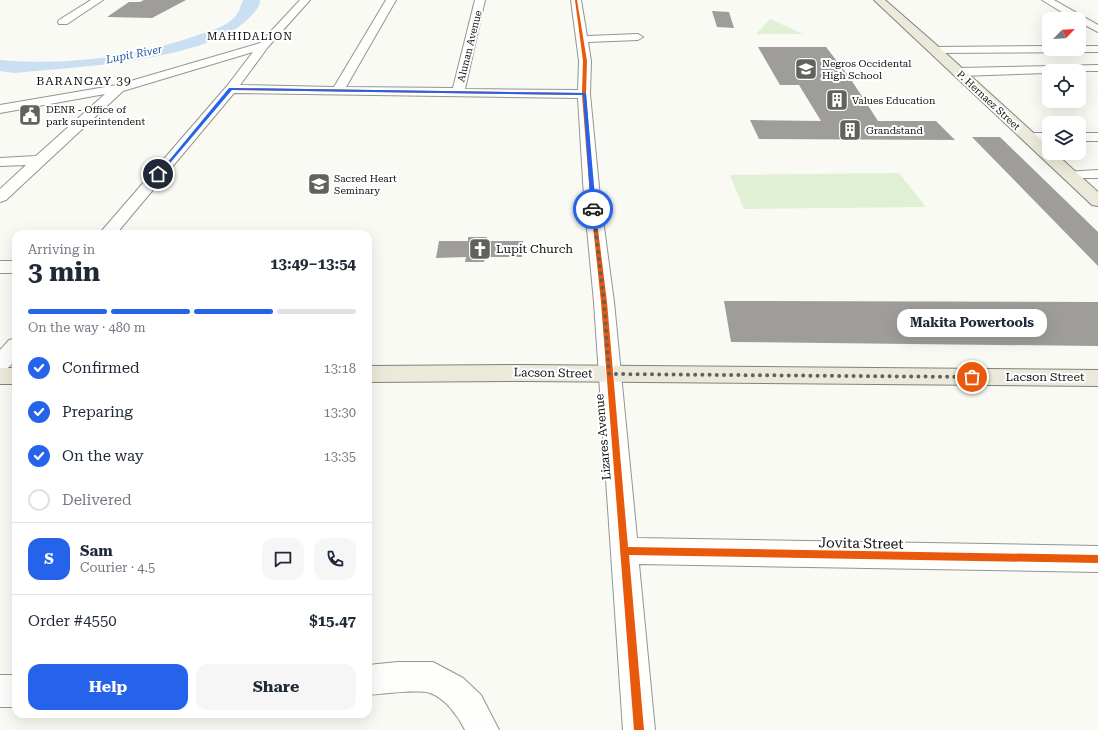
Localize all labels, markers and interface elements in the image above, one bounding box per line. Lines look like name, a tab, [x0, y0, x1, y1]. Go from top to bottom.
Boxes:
street label: Alunan Avenue	[455, 9, 484, 83]
north arrow	[1042, 12, 1086, 56]
map controls	[1042, 12, 1086, 160]
district label: MAHIDALION	[207, 30, 293, 43]
water label: Lupit River	[104, 43, 164, 67]
school or university icon: Negros Occidental High School	[793, 56, 819, 82]
place label: Negros Occidental High School	[822, 58, 911, 81]
button: locate	[1042, 64, 1086, 108]
street label: P. Hernaez Street	[955, 68, 1023, 132]
district label: BARANGAY 39	[36, 74, 132, 88]
building icon: Values Education	[824, 87, 850, 113]
place label: Values Education	[852, 95, 936, 106]
public building icon: DENR - Office of park superintendent	[17, 102, 43, 128]
place label: DENR - Office of park superintendent	[46, 104, 145, 127]
button: layers	[1042, 116, 1086, 160]
building icon: Grandstand	[837, 117, 863, 143]
place label: Grandstand	[866, 125, 923, 136]
pin	[141, 157, 175, 191]
icon: home	[147, 163, 169, 185]
school or university icon: Sacred Heart Seminary	[306, 171, 332, 197]
place label: Sacred Heart Seminary	[334, 173, 397, 196]
courier	[573, 189, 613, 229]
icon: car	[582, 198, 604, 220]
church icon: Lupit Church	[467, 236, 493, 262]
text: Arriving in	[28, 242, 95, 257]
place label: Lupit Church	[496, 242, 573, 256]
text: 13:49–13:54	[270, 255, 356, 273]
text: 3 min	[28, 257, 100, 287]
callout: Makita Powertools	[897, 309, 1047, 337]
text: Makita Powertools	[910, 315, 1034, 330]
text: On the way · 480 m	[28, 320, 145, 335]
icon: check	[28, 357, 50, 379]
text: Confirmed	[62, 359, 140, 377]
pin	[955, 360, 989, 394]
text: 13:18	[324, 361, 356, 376]
street label: Lacson Street	[513, 365, 593, 381]
icon: bag	[961, 366, 983, 388]
street label: Lacson Street	[1006, 370, 1085, 384]
street label: Lizares Avenue	[592, 393, 614, 481]
icon: check	[28, 401, 50, 423]
text: Preparing	[62, 403, 133, 421]
text: 13:30	[324, 405, 356, 420]
icon: check	[28, 445, 50, 467]
text: On the way	[62, 447, 144, 465]
text: 13:35	[324, 449, 356, 464]
text: Delivered	[62, 491, 132, 509]
street label: Jovita Street	[818, 534, 904, 552]
button: chat	[262, 538, 304, 580]
button: phone	[314, 538, 356, 580]
text: Sam	[80, 542, 113, 560]
text: S	[44, 550, 54, 568]
text: Courier · 4.5	[80, 560, 155, 575]
text: Order #4550	[28, 612, 117, 630]
text: $15.47	[309, 612, 356, 630]
button: Help	[28, 664, 188, 710]
button: Share	[196, 664, 356, 710]

